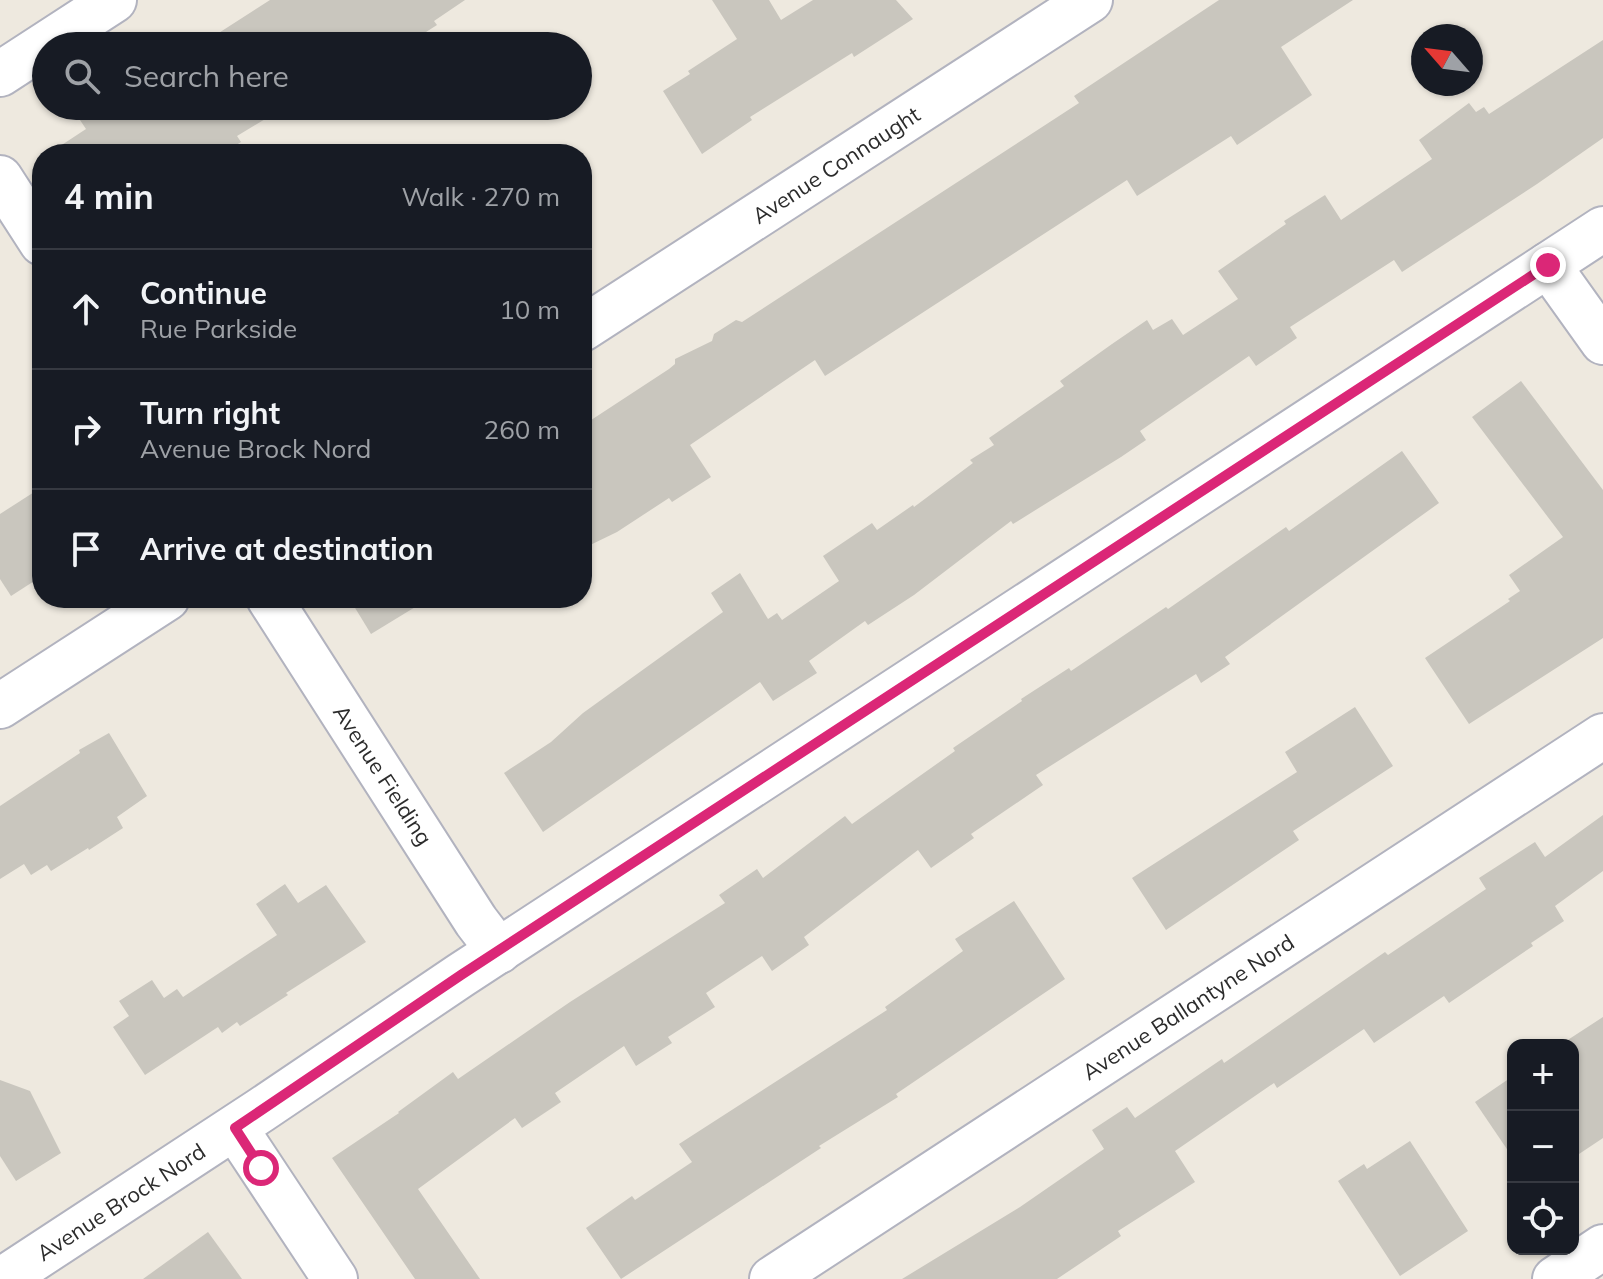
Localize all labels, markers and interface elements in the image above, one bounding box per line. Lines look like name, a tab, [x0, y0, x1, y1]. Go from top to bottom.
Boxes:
north arrow	[1411, 24, 1483, 96]
search box	[32, 32, 592, 120]
icon: search	[60, 54, 104, 98]
text: Search here	[124, 57, 289, 95]
street label: Avenue Connaught	[747, 100, 926, 230]
text: 4 min	[64, 175, 154, 218]
text: Walk · 270 m	[401, 180, 560, 213]
route end	[1530, 247, 1566, 283]
text: Continue	[140, 274, 267, 312]
icon: ahead	[64, 287, 108, 331]
text: 10 m	[499, 293, 560, 326]
text: Rue Parkside	[140, 312, 297, 345]
text: Turn right	[140, 394, 280, 432]
icon: right	[64, 407, 108, 451]
text: 260 m	[484, 413, 560, 446]
text: Avenue Brock Nord	[140, 432, 371, 465]
icon: arrive	[64, 527, 108, 571]
text: Arrive at destination	[140, 530, 434, 568]
street label: Avenue Fielding	[327, 700, 439, 850]
street label: Avenue Ballantyne Nord	[1077, 928, 1299, 1086]
map controls	[1507, 1039, 1579, 1255]
button: +	[1507, 1039, 1579, 1111]
button: −	[1507, 1111, 1579, 1183]
street label: Avenue Brock Nord	[31, 1137, 211, 1267]
route start	[243, 1150, 279, 1186]
button: locate	[1507, 1183, 1579, 1255]

